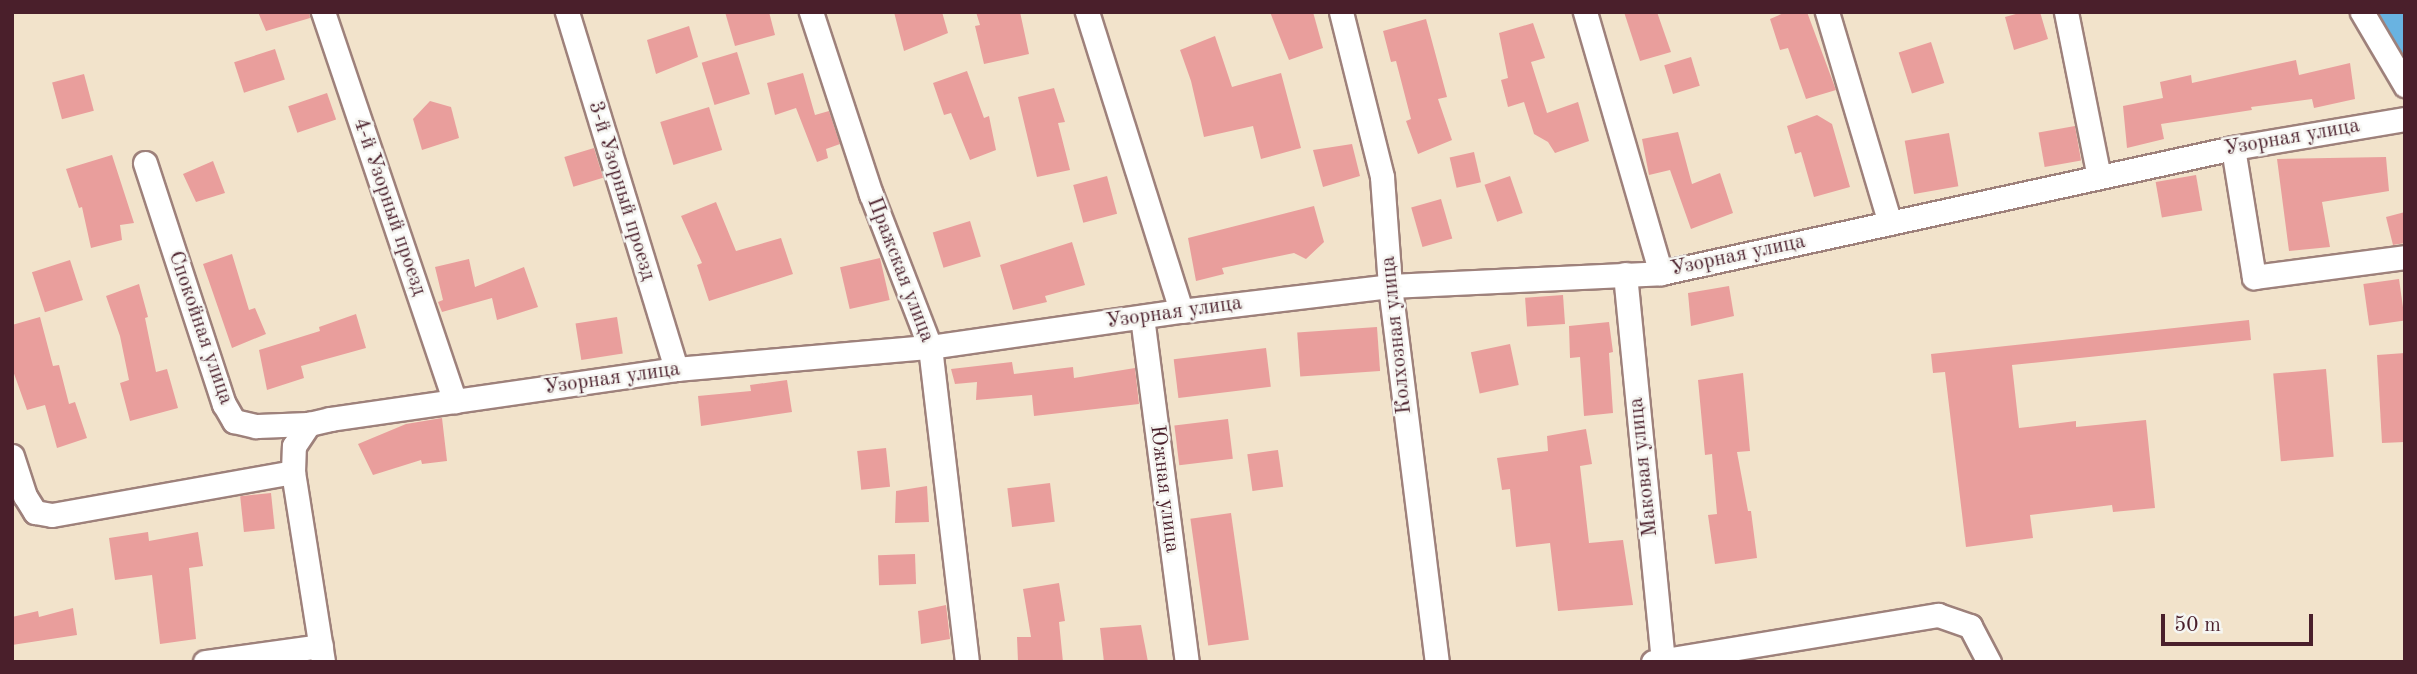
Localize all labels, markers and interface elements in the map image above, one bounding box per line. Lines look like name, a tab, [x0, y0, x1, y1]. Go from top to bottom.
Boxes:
street label: 3-й Узорный проезд	[582, 98, 660, 284]
street label: Узорная улица	[2222, 114, 2362, 162]
street label: 4-й Узорный проезд	[347, 115, 431, 299]
street label: Пражская улица	[861, 194, 939, 346]
street label: Узорная улица	[1668, 229, 1808, 283]
street label: Спокойная улица	[162, 248, 238, 408]
street label: Колхозная улица	[1376, 255, 1418, 415]
street label: Узорная улица	[1104, 291, 1244, 335]
street label: Узорная улица	[542, 357, 682, 401]
street label: Маковая улица	[1624, 396, 1664, 538]
street label: Южная улица	[1144, 424, 1184, 554]
scale bar	[2165, 600, 2317, 644]
text: 50 m	[2174, 615, 2221, 636]

